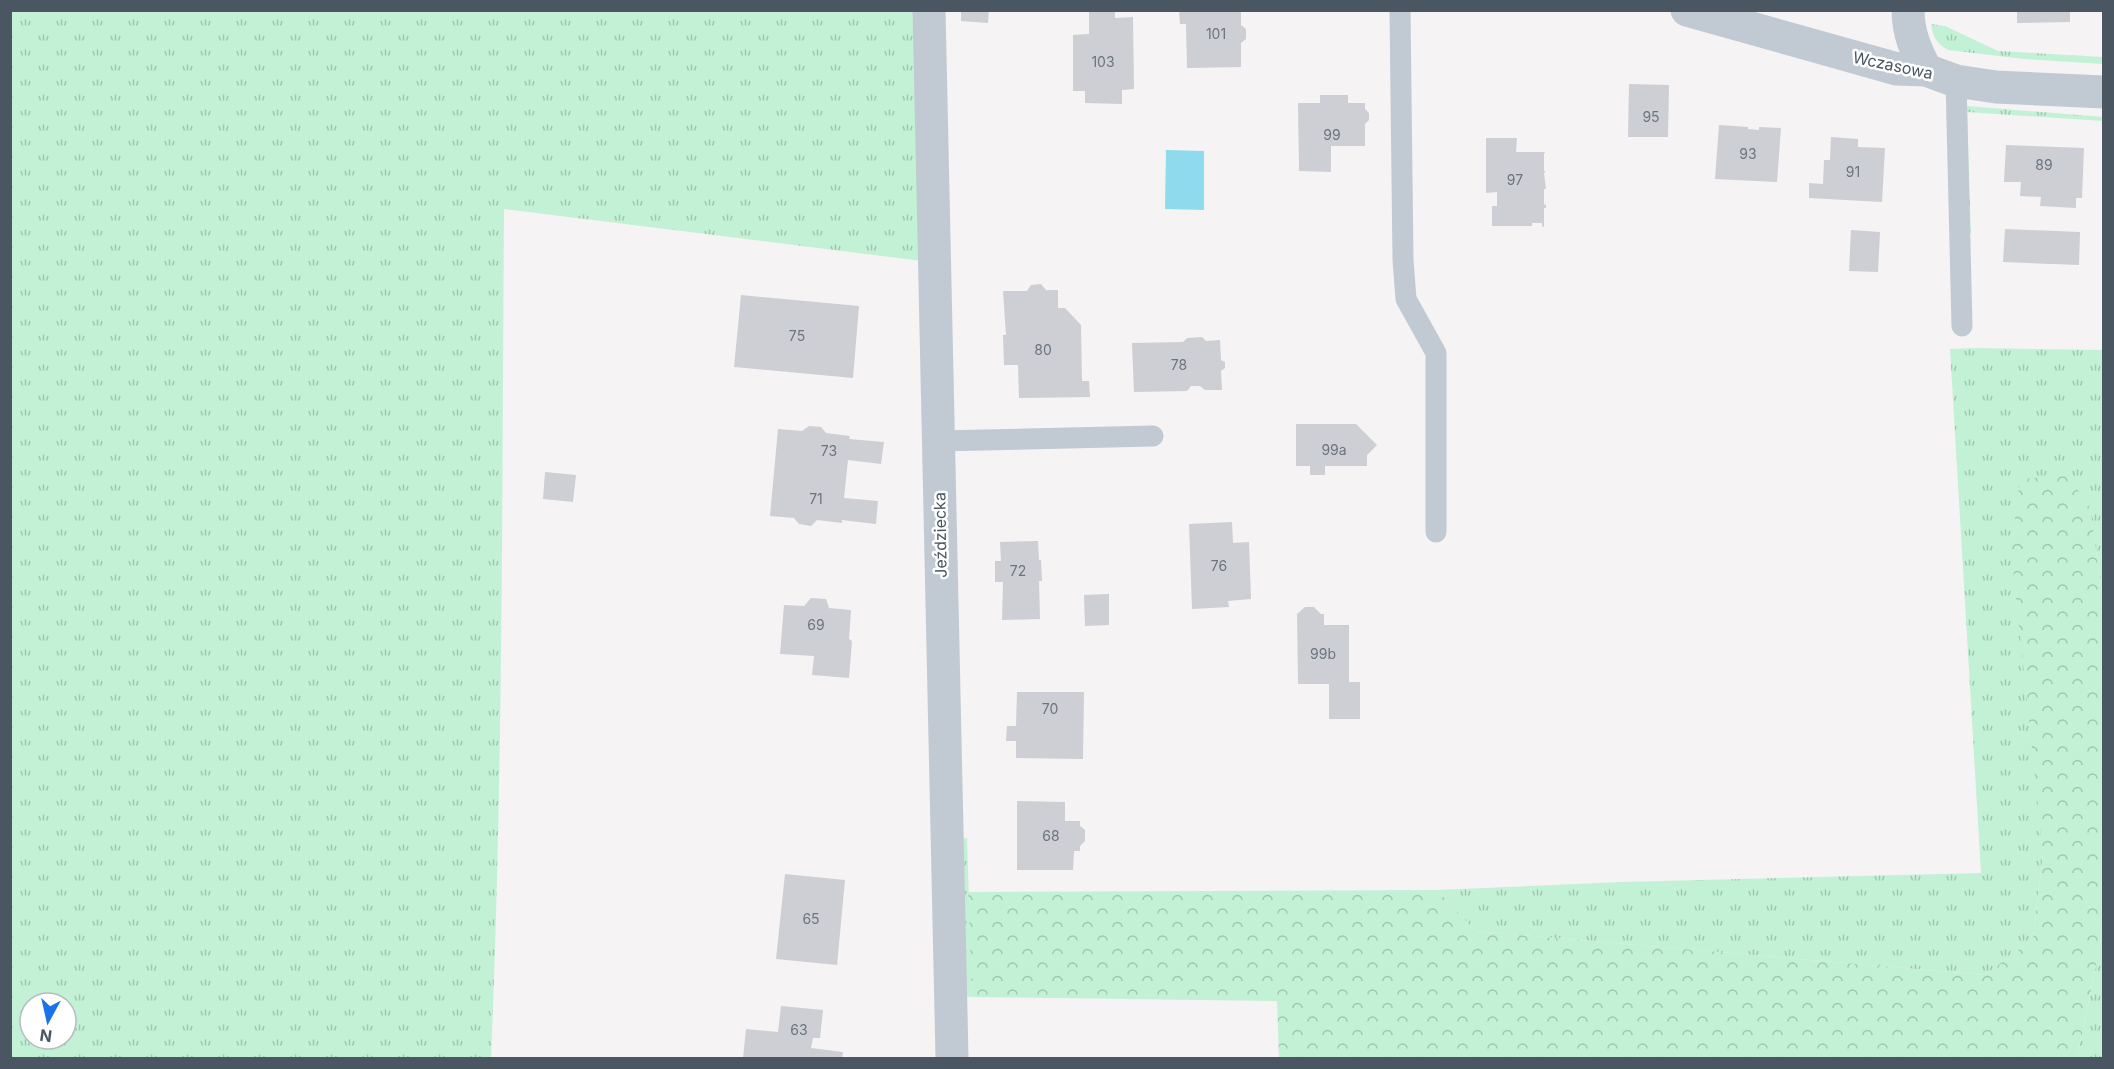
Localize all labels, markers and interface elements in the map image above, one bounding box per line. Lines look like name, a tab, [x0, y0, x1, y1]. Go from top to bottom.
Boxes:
house number: 101	[1206, 25, 1226, 42]
street label: Wczasowa	[1851, 47, 1935, 83]
house number: 103	[1091, 53, 1115, 70]
house number: 95	[1642, 108, 1660, 125]
house number: 99	[1323, 126, 1341, 143]
house number: 93	[1739, 145, 1757, 162]
house number: 89	[2035, 156, 2053, 173]
house number: 91	[1846, 163, 1860, 180]
house number: 97	[1507, 171, 1523, 188]
house number: 75	[789, 327, 805, 344]
house number: 80	[1034, 341, 1052, 358]
house number: 78	[1171, 356, 1187, 373]
house number: 99a	[1321, 441, 1347, 458]
house number: 73	[821, 442, 837, 459]
house number: 71	[809, 490, 823, 507]
street label: Jeździecka	[929, 492, 951, 578]
house number: 76	[1211, 557, 1227, 574]
house number: 72	[1010, 562, 1026, 579]
house number: 69	[807, 616, 825, 633]
house number: 99b	[1310, 645, 1336, 662]
house number: 70	[1042, 700, 1058, 717]
house number: 68	[1042, 827, 1060, 844]
house number: 65	[802, 910, 820, 927]
north arrow	[18, 991, 78, 1051]
house number: 63	[790, 1021, 808, 1038]
text: N	[38, 1025, 53, 1047]

